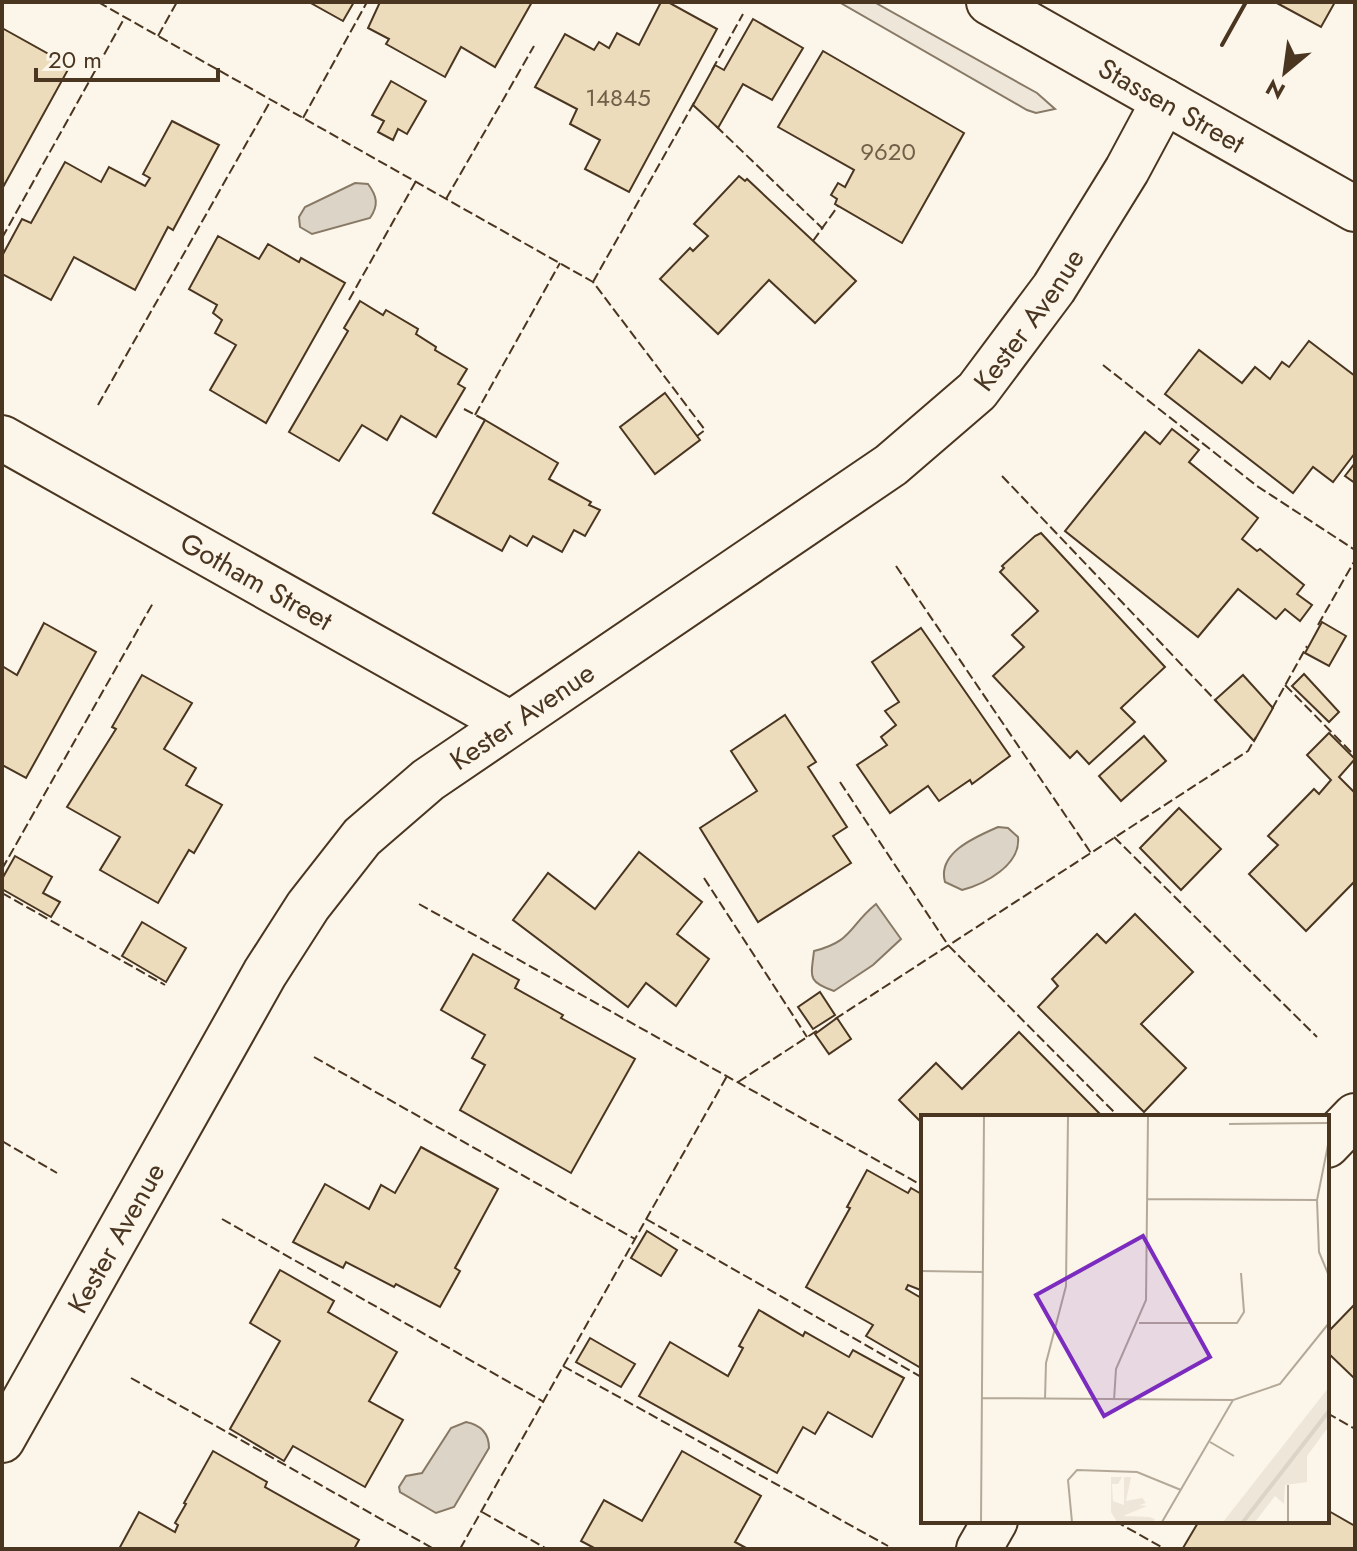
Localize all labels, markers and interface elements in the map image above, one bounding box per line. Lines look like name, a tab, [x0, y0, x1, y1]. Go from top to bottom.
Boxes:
scale bar	[36, 32, 218, 82]
north arrow	[1245, 32, 1325, 112]
text: 20 m	[48, 42, 102, 77]
street label: Stassen Street	[1091, 48, 1253, 164]
text: N	[1260, 71, 1291, 108]
house number: 14845	[585, 80, 651, 115]
house number: 9620	[860, 134, 916, 169]
street label: Kester Avenue	[964, 241, 1095, 400]
street label: Gotham Street	[173, 522, 340, 641]
street label: Kester Avenue	[442, 653, 603, 780]
inset map	[921, 1115, 1329, 1523]
street label: Kester Avenue	[57, 1155, 175, 1321]

